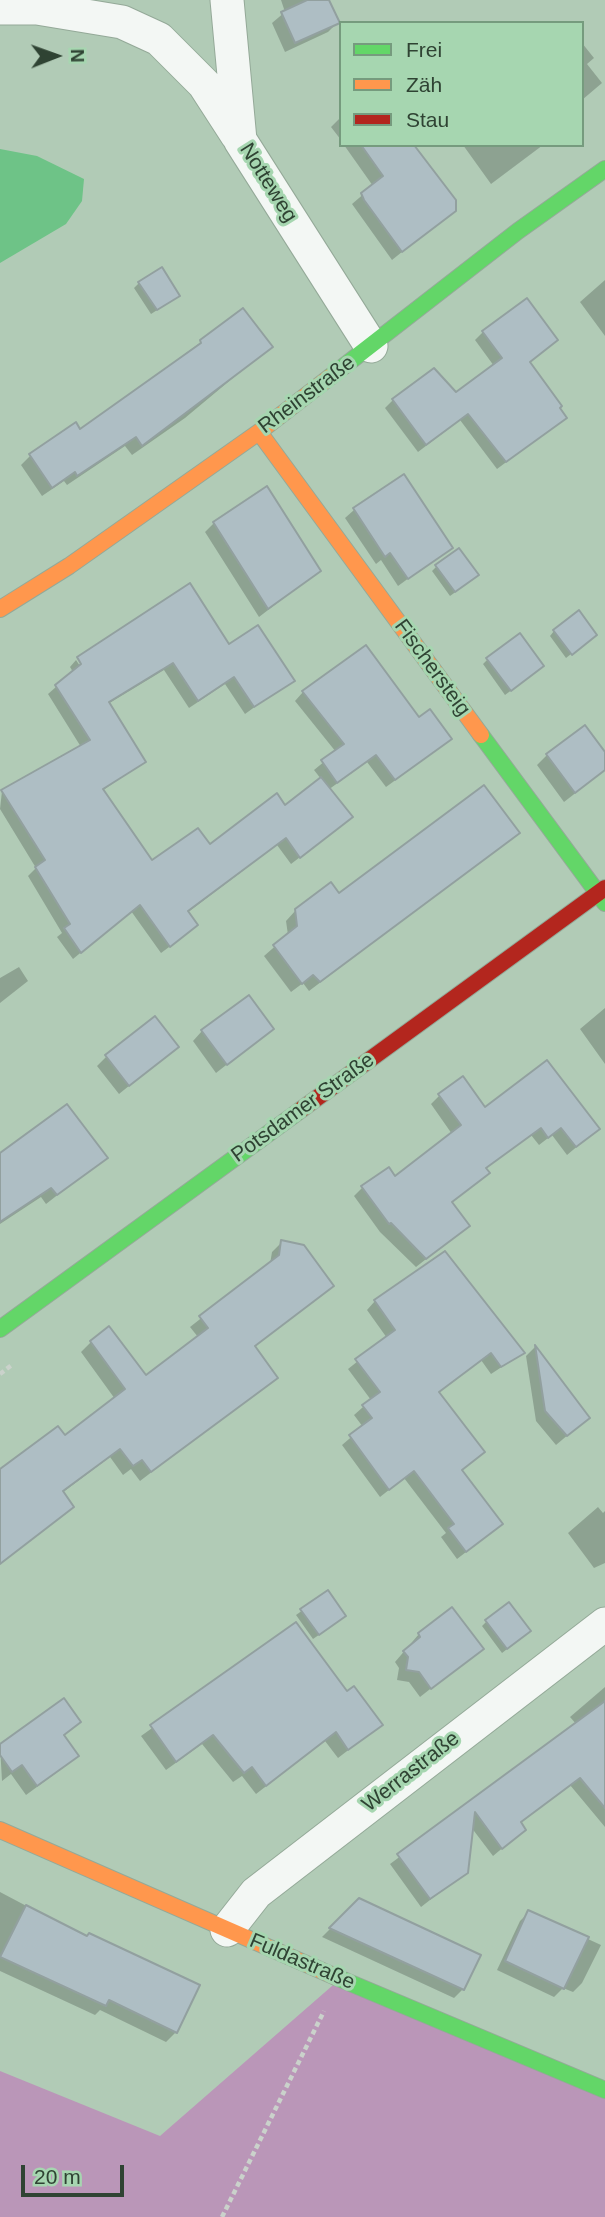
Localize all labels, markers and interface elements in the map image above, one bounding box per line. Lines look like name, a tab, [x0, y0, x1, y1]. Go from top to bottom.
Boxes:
north arrow	[21, 21, 91, 91]
legend	[339, 21, 584, 147]
text: Frei	[406, 38, 442, 61]
text: N	[67, 49, 88, 63]
text: Zäh	[406, 73, 442, 96]
text: Stau	[406, 108, 449, 131]
street label: Notteweg	[234, 139, 302, 227]
street label: Rheinstraße	[254, 351, 360, 439]
street label: Fischersteig	[389, 615, 475, 721]
street label: Potsdamer Straße	[227, 1048, 379, 1168]
street label: Werrastraße	[357, 1726, 465, 1818]
street label: Fuldastraße	[246, 1929, 358, 1995]
scale bar	[24, 2150, 128, 2194]
text: 20 m	[34, 2165, 81, 2188]

